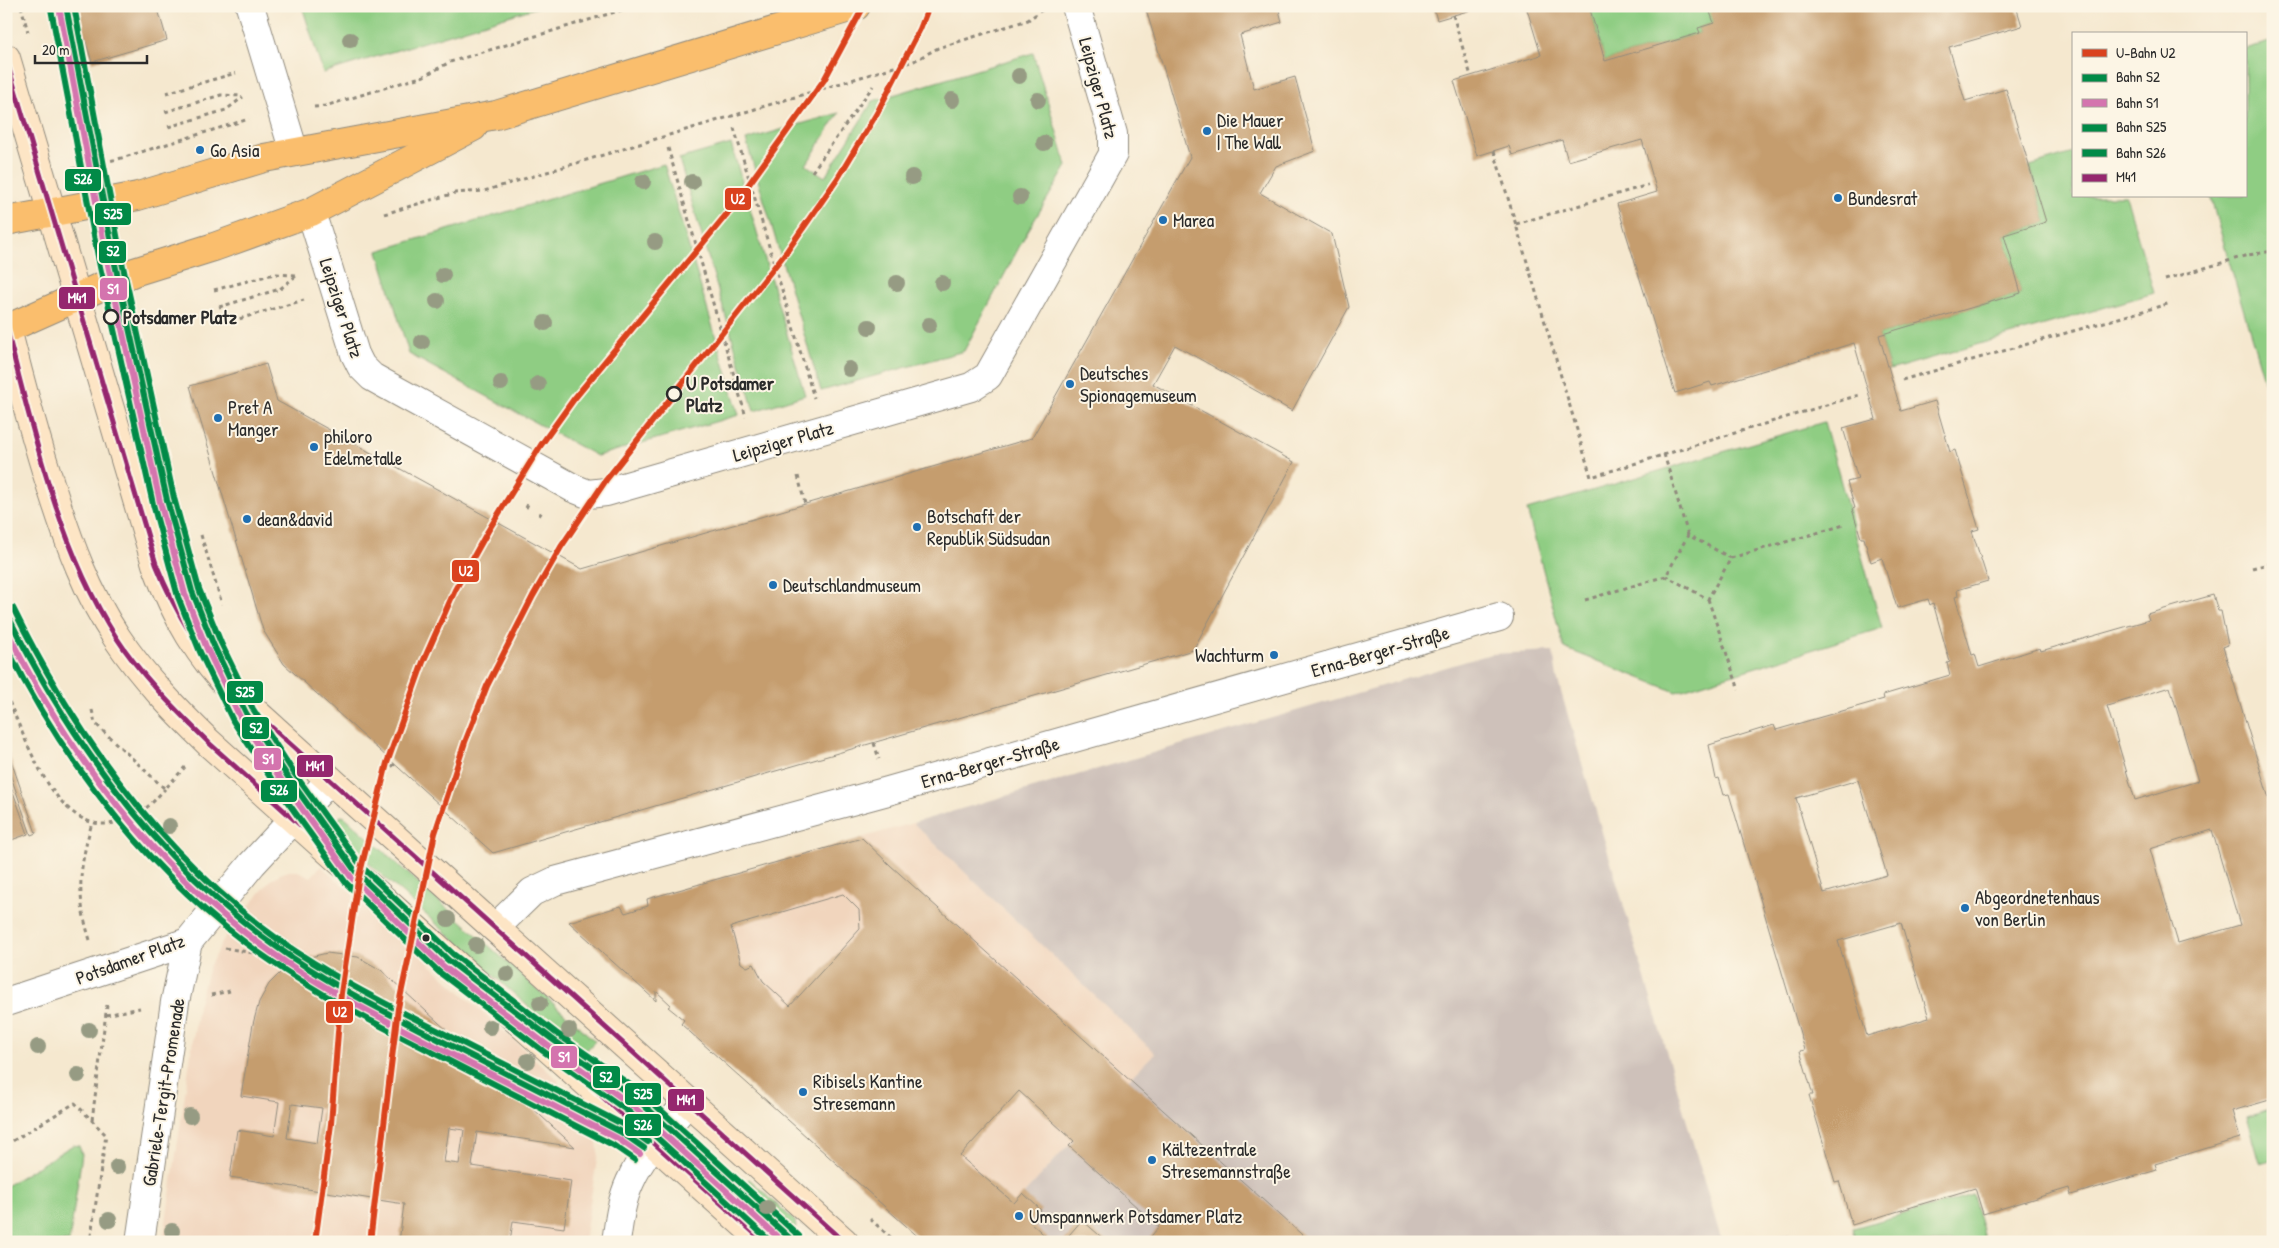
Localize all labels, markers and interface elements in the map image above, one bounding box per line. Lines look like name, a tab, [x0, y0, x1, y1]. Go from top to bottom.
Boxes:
scale bar	[35, 32, 148, 64]
legend	[2072, 32, 2246, 198]
street label: Leipziger Platz	[1073, 35, 1125, 141]
text: 20 m	[42, 39, 69, 60]
text: U-Bahn U2	[2116, 42, 2176, 63]
text: Bahn S2	[2116, 66, 2160, 87]
text: Bahn S1	[2116, 92, 2158, 113]
place label: Die Mauer | The Wall	[1217, 107, 1284, 155]
text: Bahn S25	[2116, 116, 2167, 137]
marker: Die Mauer | The Wall	[1201, 125, 1213, 137]
place label: Go Asia	[210, 137, 260, 163]
text: Bahn S26	[2116, 142, 2166, 163]
marker: Go Asia	[194, 144, 206, 156]
text: M41	[2116, 166, 2136, 187]
line badge: S26	[64, 168, 102, 192]
text: S26	[74, 169, 93, 188]
place label: Bundesrat	[1848, 185, 1918, 211]
line badge: U2	[724, 187, 752, 211]
text: U2	[731, 189, 746, 208]
marker: Bundesrat	[1832, 192, 1844, 204]
line badge: S25	[94, 202, 132, 226]
text: S25	[104, 204, 123, 223]
place label: Marea	[1173, 207, 1215, 233]
marker: Marea	[1157, 214, 1169, 226]
line badge: S2	[98, 240, 127, 264]
text: S2	[107, 241, 120, 260]
street label: Leipziger Platz	[314, 255, 370, 361]
line badge: S1	[99, 277, 128, 301]
text: S1	[107, 279, 119, 298]
line badge: M41	[58, 286, 96, 310]
text: M41	[68, 288, 86, 307]
place label: Potsdamer Platz	[123, 304, 238, 330]
marker: Potsdamer Platz	[103, 309, 119, 325]
place label: Deutsches Spionagemuseum	[1080, 360, 1197, 408]
place label: U Potsdamer Platz	[686, 370, 775, 418]
marker: Deutsches Spionagemuseum	[1064, 378, 1076, 390]
marker: U Potsdamer Platz	[666, 386, 682, 402]
place label: Pret A Manger	[228, 394, 279, 442]
marker: Pret A Manger	[212, 412, 224, 424]
street label: Leipziger Platz	[730, 414, 836, 468]
place label: philoro Edelmetalle	[324, 423, 403, 471]
marker: philoro Edelmetalle	[308, 441, 320, 453]
place label: Botschaft der Republik Südsudan	[927, 503, 1050, 551]
place label: dean&david	[257, 506, 333, 532]
marker: dean&david	[241, 513, 253, 525]
marker: Botschaft der Republik Südsudan	[911, 521, 923, 533]
line badge: U2	[451, 559, 480, 583]
text: U2	[459, 561, 474, 580]
place label: Deutschlandmuseum	[783, 572, 921, 598]
marker: Deutschlandmuseum	[767, 579, 779, 591]
street label: Erna-Berger-Straße	[1308, 619, 1453, 683]
place label: Wachturm	[1195, 642, 1264, 668]
marker: Wachturm	[1268, 649, 1280, 661]
line badge: S25	[226, 680, 264, 704]
text: S25	[236, 682, 255, 701]
line badge: S2	[241, 716, 270, 740]
text: S2	[250, 718, 263, 737]
street label: Erna-Berger-Straße	[918, 730, 1063, 794]
line badge: S1	[253, 747, 282, 771]
text: S1	[262, 749, 274, 768]
line badge: M41	[296, 754, 334, 778]
text: M41	[306, 756, 324, 775]
line badge: S26	[260, 779, 298, 803]
text: S26	[270, 780, 289, 799]
place label: Abgeordnetenhaus von Berlin	[1975, 884, 2100, 932]
marker: Abgeordnetenhaus von Berlin	[1959, 902, 1971, 914]
street label: Potsdamer Platz	[72, 927, 188, 991]
unlabelled marker	[421, 933, 431, 943]
street label: Gabriele-Tergit-Promenade	[135, 996, 191, 1188]
line badge: U2	[325, 1000, 354, 1024]
text: U2	[333, 1002, 348, 1021]
line badge: S1	[550, 1045, 578, 1069]
text: S1	[558, 1047, 570, 1066]
line badge: S2	[592, 1065, 621, 1089]
text: S2	[600, 1067, 613, 1086]
place label: Ribisels Kantine Stresemann	[813, 1068, 923, 1116]
line badge: S25	[624, 1082, 662, 1106]
text: S25	[634, 1084, 653, 1103]
marker: Ribisels Kantine Stresemann	[797, 1086, 809, 1098]
line badge: M41	[667, 1088, 705, 1112]
text: M41	[677, 1090, 695, 1109]
line badge: S26	[624, 1113, 662, 1137]
text: S26	[634, 1115, 653, 1134]
place label: Kältezentrale Stresemannstraße	[1162, 1136, 1291, 1184]
marker: Kältezentrale Stresemannstraße	[1146, 1154, 1158, 1166]
place label: Umspannwerk Potsdamer Platz	[1029, 1203, 1242, 1229]
marker: Umspannwerk Potsdamer Platz	[1013, 1210, 1025, 1222]

